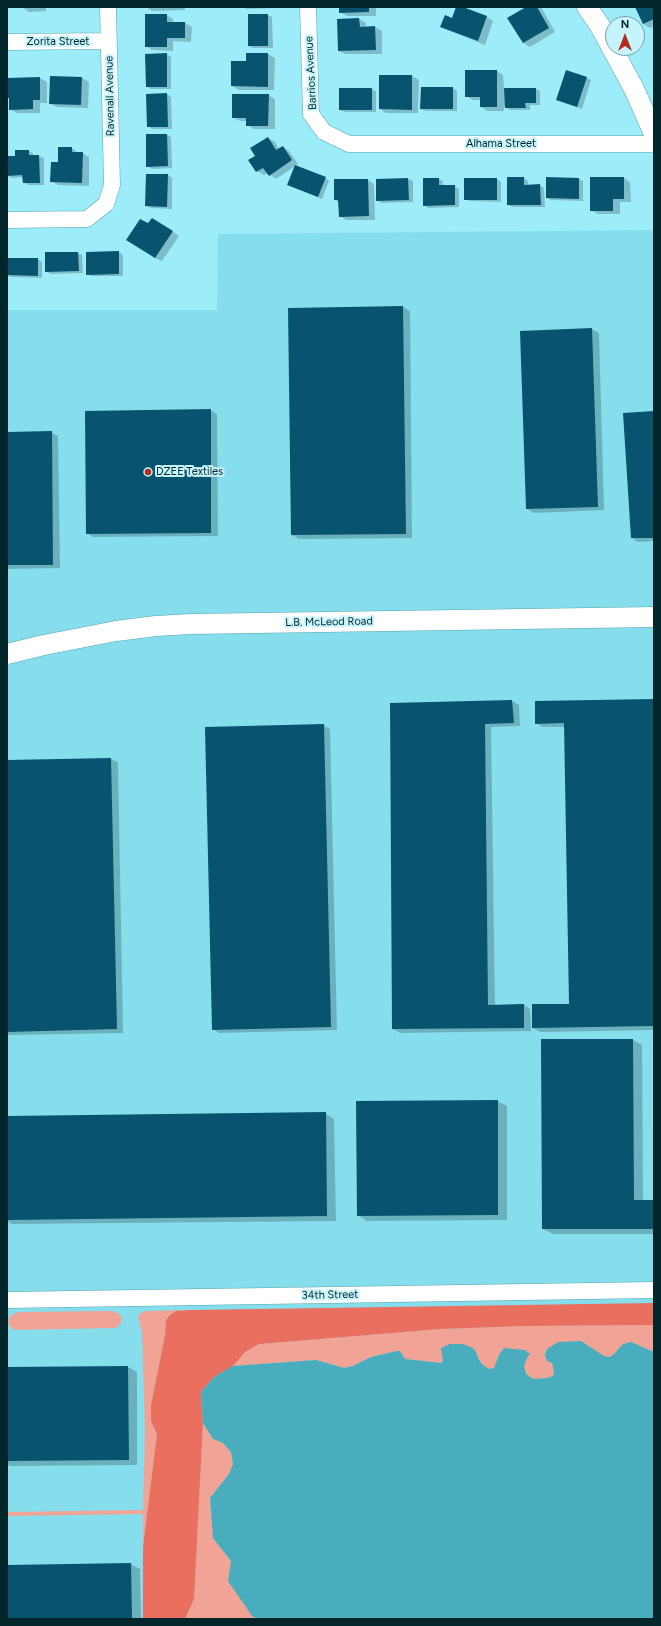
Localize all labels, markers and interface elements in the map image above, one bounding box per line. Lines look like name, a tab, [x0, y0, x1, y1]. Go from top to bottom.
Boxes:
north arrow	[605, 16, 645, 56]
text: N	[621, 18, 629, 31]
street label: Zorita Street	[27, 35, 89, 49]
street label: Barrios Avenue	[302, 36, 320, 110]
street label: Ravenall Avenue	[103, 56, 117, 136]
street label: Alhama Street	[466, 137, 536, 151]
place label: DZEE Textiles	[156, 465, 223, 479]
marker: DZEE Textiles	[143, 467, 153, 477]
street label: L.B. McLeod Road	[285, 615, 373, 629]
street label: 34th Street	[302, 1288, 358, 1302]

